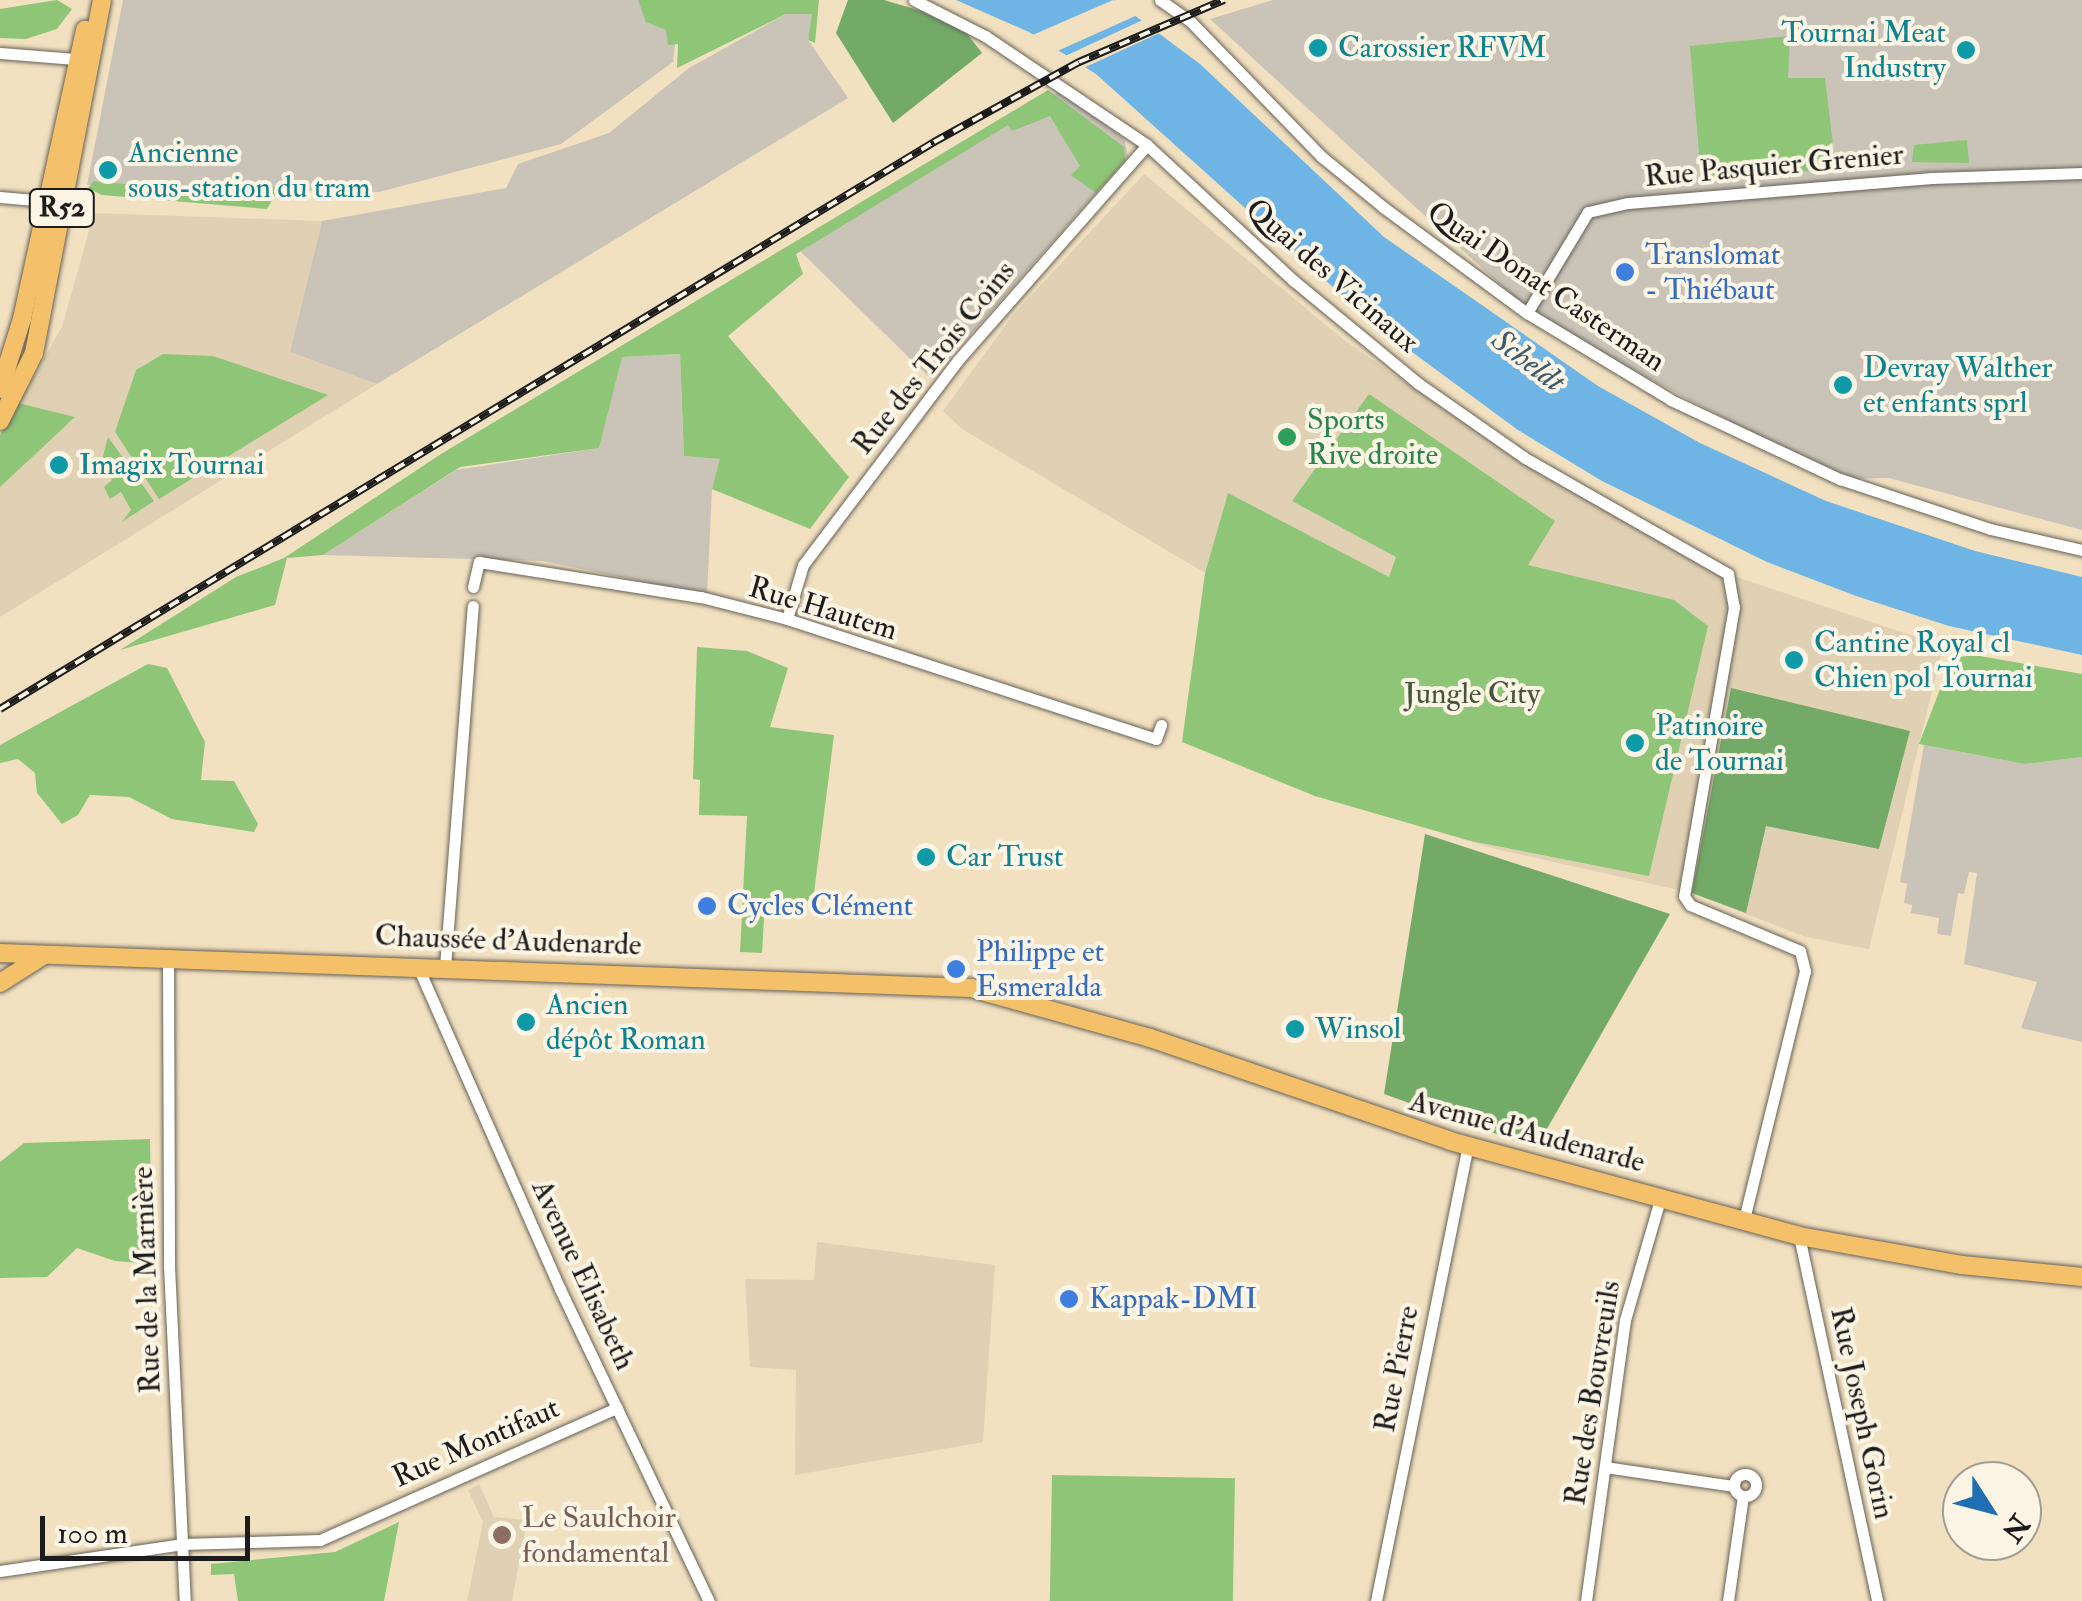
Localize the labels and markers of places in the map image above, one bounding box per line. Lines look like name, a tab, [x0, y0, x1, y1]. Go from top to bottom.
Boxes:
place label: Tournai Meat Industry	[1781, 15, 1946, 86]
place label: Carossier RFVM	[1338, 30, 1547, 66]
marker: Carossier RFVM	[1307, 37, 1329, 59]
marker: Tournai Meat Industry	[1955, 39, 1977, 61]
place label: Ancienne sous-station du tram	[128, 135, 370, 206]
marker: Ancienne sous-station du tram	[97, 159, 119, 181]
place label: Translomat - Thiébaut	[1645, 237, 1781, 308]
marker: Translomat - Thiébaut	[1614, 261, 1636, 283]
place label: Devray Walther et enfants sprl	[1863, 350, 2053, 420]
marker: Devray Walther et enfants sprl	[1832, 374, 1854, 396]
place label: Sports Rive droite	[1307, 402, 1438, 472]
marker: Sports Rive droite	[1276, 426, 1298, 448]
place label: Imagix Tournai	[79, 447, 264, 483]
marker: Imagix Tournai	[48, 454, 70, 476]
place label: Cantine Royal cl Chien pol Tournai	[1814, 625, 2033, 696]
marker: Cantine Royal cl Chien pol Tournai	[1783, 649, 1805, 671]
place label: Patinoire de Tournai	[1655, 708, 1784, 778]
marker: Patinoire de Tournai	[1624, 732, 1646, 754]
place label: Car Trust	[946, 839, 1063, 875]
marker: Car Trust	[915, 846, 937, 868]
place label: Cycles Clément	[727, 888, 913, 924]
marker: Cycles Clément	[696, 895, 718, 917]
place label: Philippe et Esmeralda	[976, 934, 1104, 1004]
marker: Philippe et Esmeralda	[945, 958, 967, 980]
place label: Ancien dépôt Roman	[546, 987, 706, 1058]
marker: Ancien dépôt Roman	[515, 1011, 537, 1033]
place label: Winsol	[1315, 1011, 1401, 1047]
marker: Winsol	[1284, 1018, 1306, 1040]
place label: Kappak-DMI	[1089, 1281, 1257, 1317]
marker: Kappak-DMI	[1058, 1288, 1080, 1310]
place label: Le Saulchoir fondamental	[522, 1500, 676, 1570]
marker: Le Saulchoir fondamental	[491, 1524, 513, 1546]

